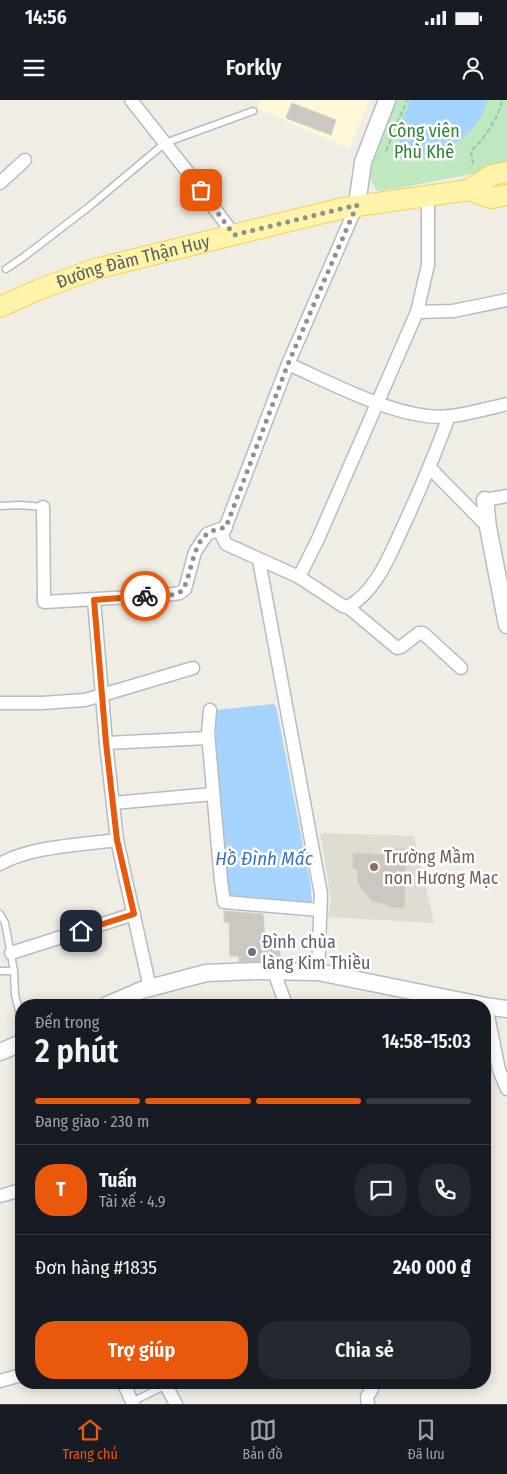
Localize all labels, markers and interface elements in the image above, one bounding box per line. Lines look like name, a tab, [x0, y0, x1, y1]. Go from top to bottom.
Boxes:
text: 14:56	[25, 6, 67, 29]
icon: menu	[20, 54, 48, 82]
text: Forkly	[226, 54, 281, 81]
icon: person	[459, 54, 487, 82]
park label: Công viên Phù Khê	[388, 120, 460, 163]
pin	[180, 169, 222, 211]
icon: bag	[187, 176, 215, 204]
street label: Đường Đàm Thận Huy	[53, 230, 212, 293]
courier	[120, 571, 170, 621]
icon: bike	[131, 582, 159, 610]
place label: Trường Mầm non Hương Mạc	[384, 846, 499, 889]
water label: Hồ Đình Mấc	[215, 847, 314, 870]
marker: Trường Mầm non Hương Mạc	[368, 861, 380, 873]
pin	[60, 910, 102, 952]
icon: home	[67, 917, 95, 945]
place label: Đình chùa làng Kim Thiều	[262, 931, 370, 974]
marker: Đình chùa làng Kim Thiều	[246, 946, 258, 958]
text: Đến trong	[35, 1013, 99, 1032]
text: 14:58–15:03	[382, 1030, 471, 1053]
text: 2 phút	[35, 1032, 118, 1070]
text: Đang giao · 230 m	[35, 1112, 149, 1131]
button: chat	[355, 1164, 407, 1216]
button: phone	[419, 1164, 471, 1216]
text: Tuấn	[99, 1169, 137, 1192]
text: T	[56, 1178, 66, 1201]
text: Tài xế · 4.9	[99, 1192, 165, 1211]
text: Đơn hàng #1835	[35, 1256, 157, 1279]
text: 240 000 ₫	[393, 1256, 471, 1279]
button: Trợ giúp	[35, 1321, 248, 1379]
button: Chia sẻ	[258, 1321, 471, 1379]
tab: Trang chủ	[62, 1416, 118, 1463]
tab: Bản đồ	[243, 1416, 283, 1463]
tab: Đã lưu	[408, 1416, 445, 1463]

